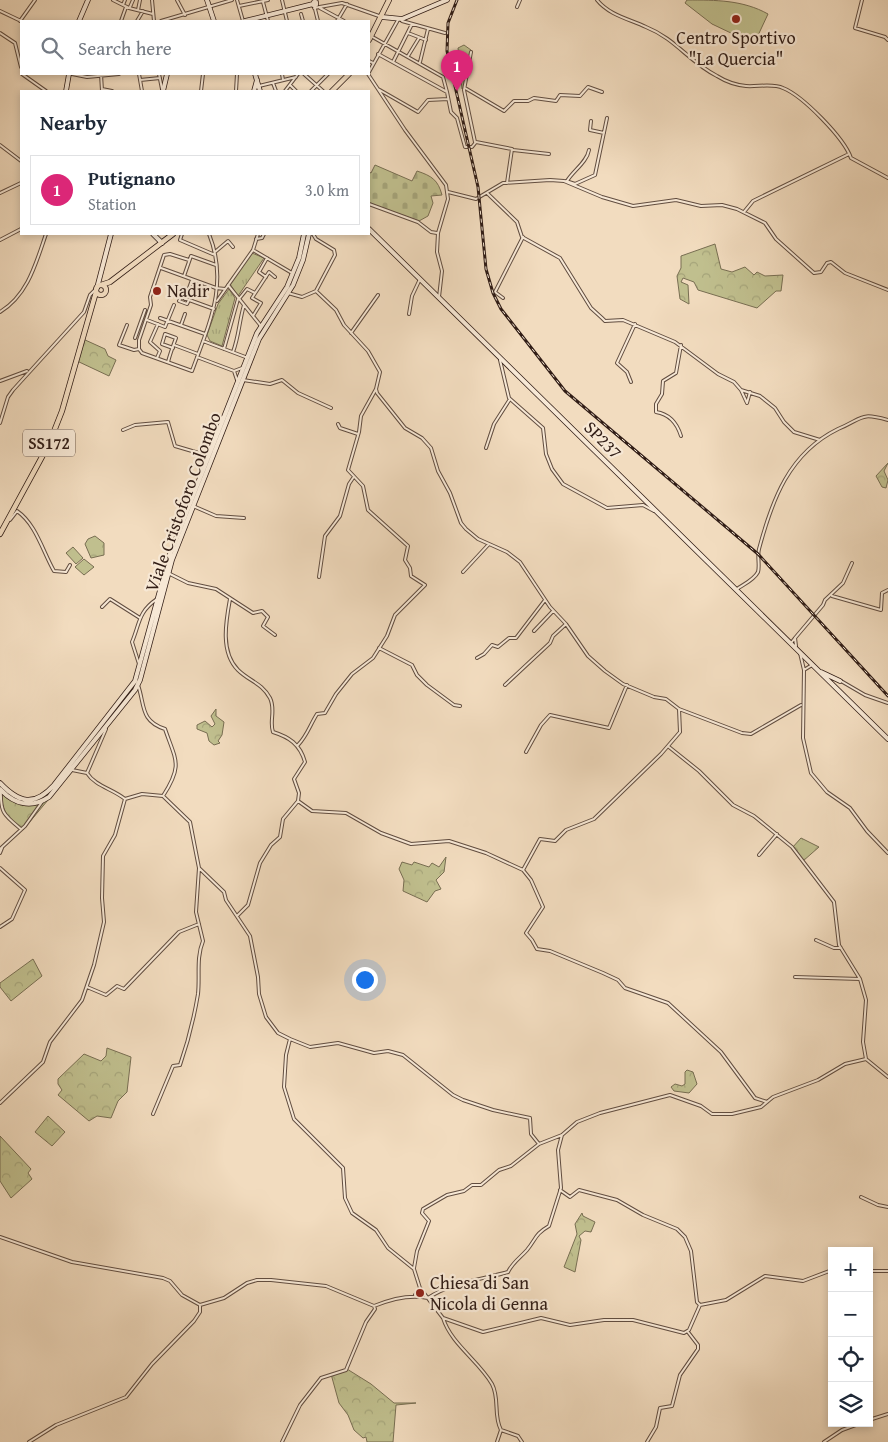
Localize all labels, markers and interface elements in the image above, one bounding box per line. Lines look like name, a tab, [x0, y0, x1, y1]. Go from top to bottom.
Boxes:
marker: Centro Sportivo "La Quercia"	[730, 13, 742, 25]
search box	[20, 20, 370, 75]
place label: Centro Sportivo "La Quercia"	[676, 24, 796, 72]
icon: search	[38, 34, 66, 62]
text: Search here	[78, 34, 172, 62]
pin: 1	[441, 50, 473, 91]
text: Nearby	[40, 107, 107, 138]
text: Putignano	[88, 164, 175, 192]
text: 1	[53, 178, 61, 202]
text: 3.0 km	[305, 178, 349, 202]
text: Station	[88, 192, 136, 216]
place label: Nadir	[167, 277, 210, 304]
marker: Nadir	[151, 285, 163, 297]
street label: Viale Cristoforo Colombo	[137, 408, 228, 595]
street label: SP237	[578, 414, 629, 465]
road number: SS172	[23, 429, 75, 456]
your location	[352, 967, 378, 993]
map controls	[828, 1247, 873, 1427]
button: +	[828, 1247, 873, 1292]
place label: Chiesa di San Nicola di Genna	[430, 1269, 548, 1317]
marker: Chiesa di San Nicola di Genna	[414, 1287, 426, 1299]
button: −	[828, 1292, 873, 1337]
button: locate	[828, 1337, 873, 1382]
button: layers	[828, 1382, 873, 1427]

